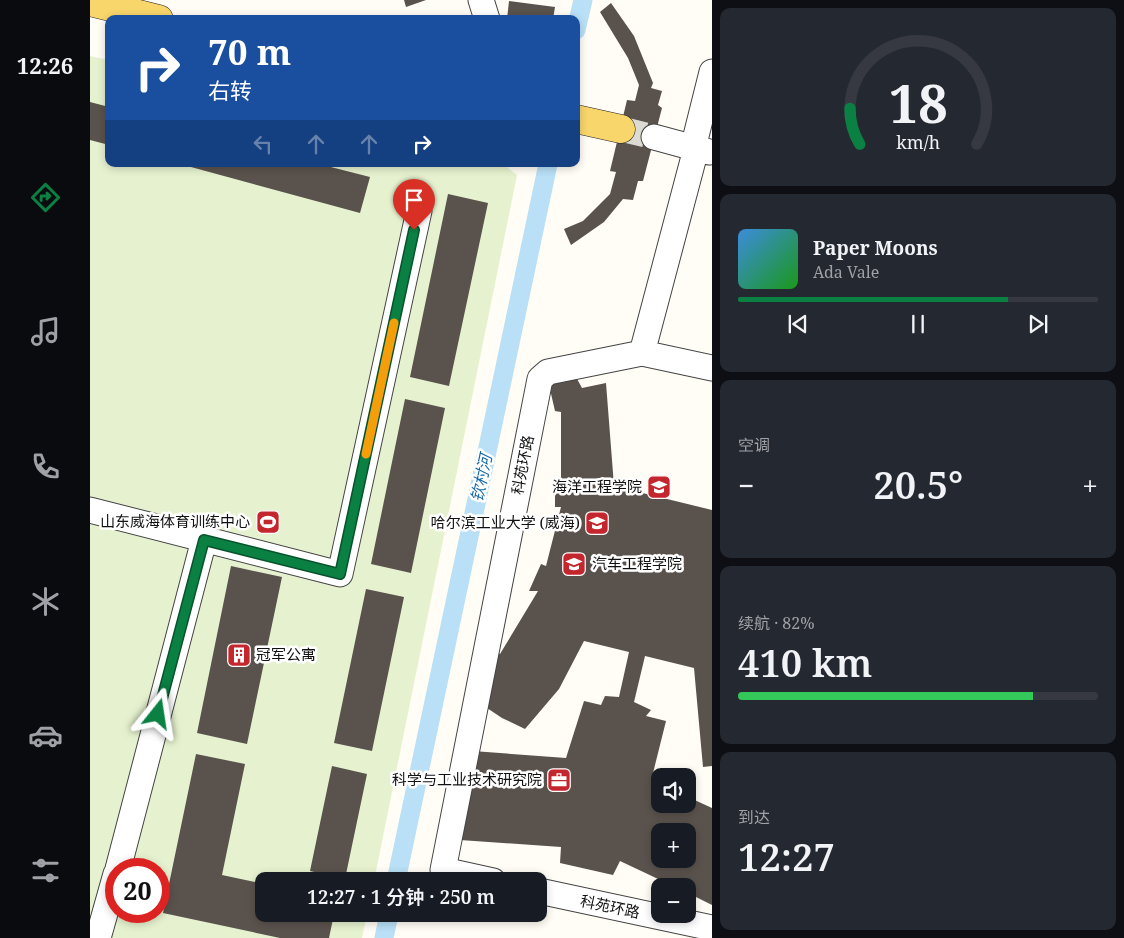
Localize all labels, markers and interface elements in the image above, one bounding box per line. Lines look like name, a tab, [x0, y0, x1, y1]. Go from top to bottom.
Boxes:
text: 70 m	[208, 28, 291, 75]
icon: right	[125, 35, 190, 100]
text: 12:26	[17, 50, 73, 80]
text: 18	[889, 67, 947, 138]
text: 右转	[208, 75, 252, 105]
icon: left	[249, 130, 277, 158]
icon: ahead	[302, 130, 330, 158]
icon: ahead	[355, 130, 383, 158]
icon: right	[408, 130, 436, 158]
text: km/h	[896, 130, 940, 154]
pin	[393, 179, 435, 230]
icon: directions	[28, 180, 63, 215]
icon: arrive	[400, 186, 428, 214]
text: Paper Moons	[813, 235, 938, 261]
text: Ada Vale	[813, 261, 879, 283]
icon: previous	[784, 310, 812, 338]
icon: pause	[904, 310, 932, 338]
icon: next	[1024, 310, 1052, 338]
icon: music	[28, 314, 63, 349]
street label: 科苑环路	[506, 433, 538, 496]
text: 空调	[738, 434, 770, 456]
icon: phone	[28, 449, 63, 484]
water label: 钦村河	[465, 449, 497, 504]
text: 20.5°	[873, 458, 963, 510]
text: −	[738, 466, 754, 504]
text: +	[1082, 466, 1098, 504]
school or university icon: 海洋工程学院	[646, 474, 672, 500]
place label: 海洋工程学院	[552, 476, 642, 496]
sports icon: 山东威海体育训练中心	[255, 509, 281, 535]
school or university icon: 哈尔滨工业大学 (威海)	[584, 510, 610, 536]
place label: 山东威海体育训练中心	[100, 511, 250, 531]
place label: 哈尔滨工业大学 (威海)	[431, 512, 580, 532]
school or university icon: 汽车工程学院	[561, 551, 587, 577]
place label: 汽车工程学院	[592, 553, 682, 573]
icon: climate	[28, 584, 63, 619]
text: 续航 · 82%	[738, 612, 815, 634]
text: 410 km	[738, 636, 872, 688]
building icon: 冠军公寓	[226, 642, 252, 668]
place label: 冠军公寓	[256, 644, 316, 664]
position arrow	[131, 687, 183, 739]
icon: car	[28, 718, 63, 753]
office icon: 科学与工业技术研究院	[546, 767, 572, 793]
map controls	[651, 768, 696, 923]
button: sound	[651, 768, 696, 813]
place label: 科学与工业技术研究院	[392, 769, 542, 789]
text: 到达	[738, 806, 770, 828]
button: +	[651, 823, 696, 868]
text: 12:27	[738, 830, 835, 882]
icon: filters	[28, 853, 63, 888]
speed limit sign: 20	[105, 858, 170, 923]
button: −	[651, 878, 696, 923]
text: 12:27 · 1 分钟 · 250 m	[307, 884, 495, 910]
street label: 科苑环路	[579, 890, 642, 922]

